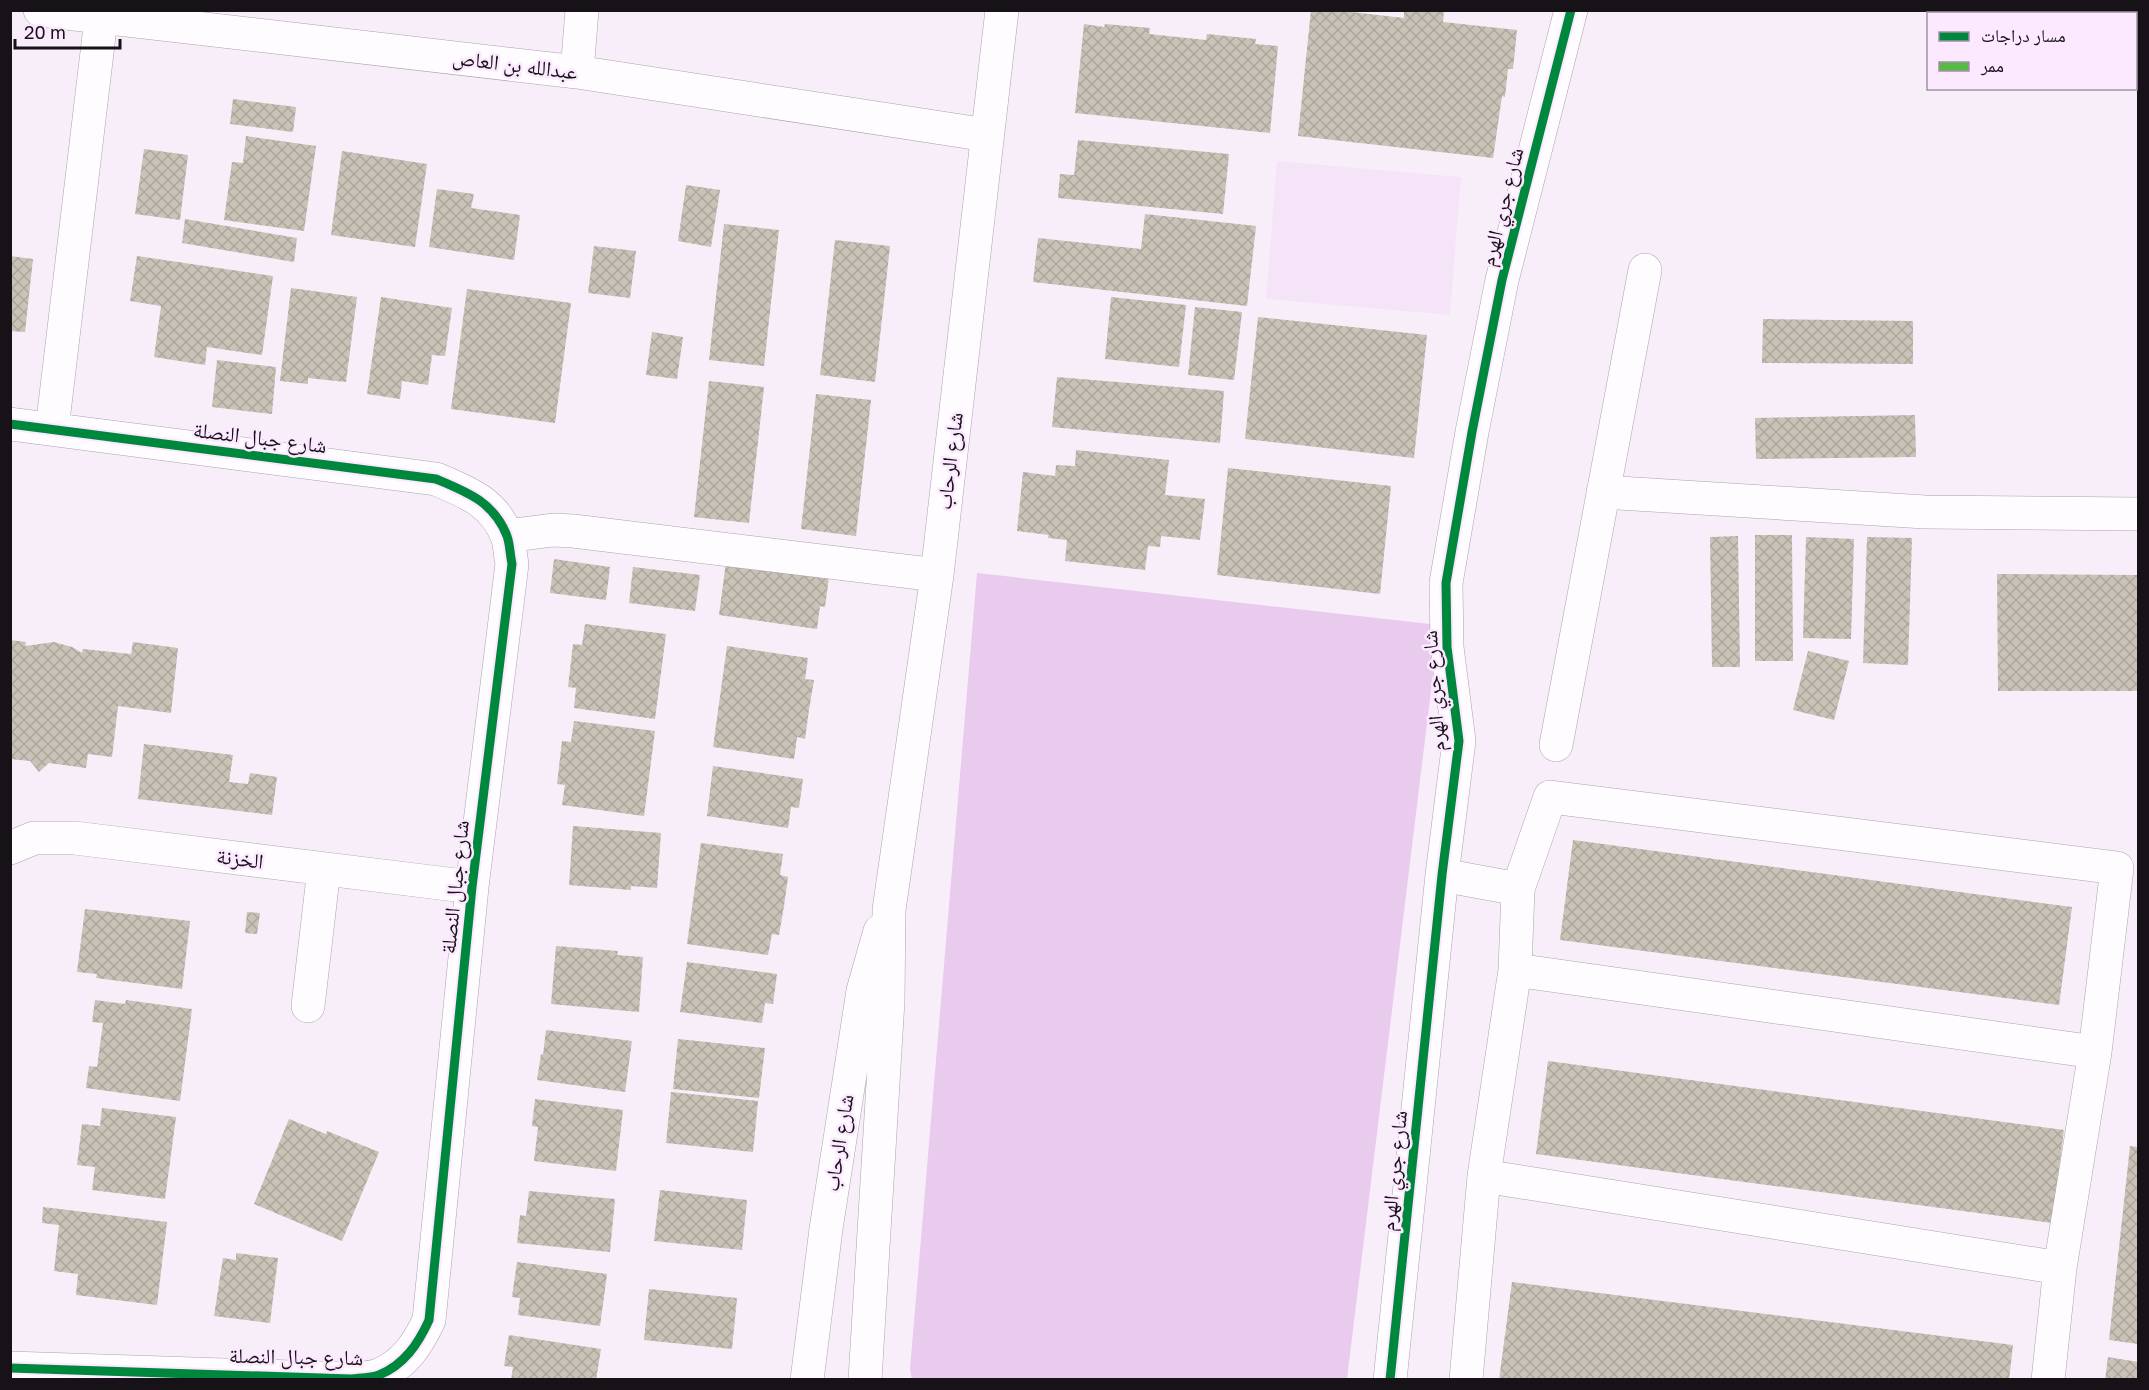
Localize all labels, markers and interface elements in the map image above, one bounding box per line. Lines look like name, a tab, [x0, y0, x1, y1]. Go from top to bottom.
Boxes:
scale bar	[15, 12, 120, 50]
legend	[1927, 12, 2137, 90]
text: 20 m	[24, 21, 66, 43]
text: مسار دراجات	[1981, 24, 2066, 46]
street label: عبدالله بن العاص	[451, 43, 580, 86]
text: ممر	[1980, 54, 2004, 76]
street label: شارع جري الهرم	[1474, 145, 1533, 270]
street label: شارع الرحاب	[930, 411, 969, 511]
street label: شارع جبال النصلة	[192, 416, 328, 459]
street label: شارع جري الهرم	[1416, 629, 1455, 753]
street label: شارع جبال النصلة	[434, 819, 475, 955]
street label: الخزنة	[215, 842, 265, 874]
street label: شارع الرحاب	[818, 1092, 860, 1193]
street label: شارع جري الهرم	[1374, 1109, 1417, 1233]
street label: شارع جبال النصلة	[229, 1342, 363, 1371]

